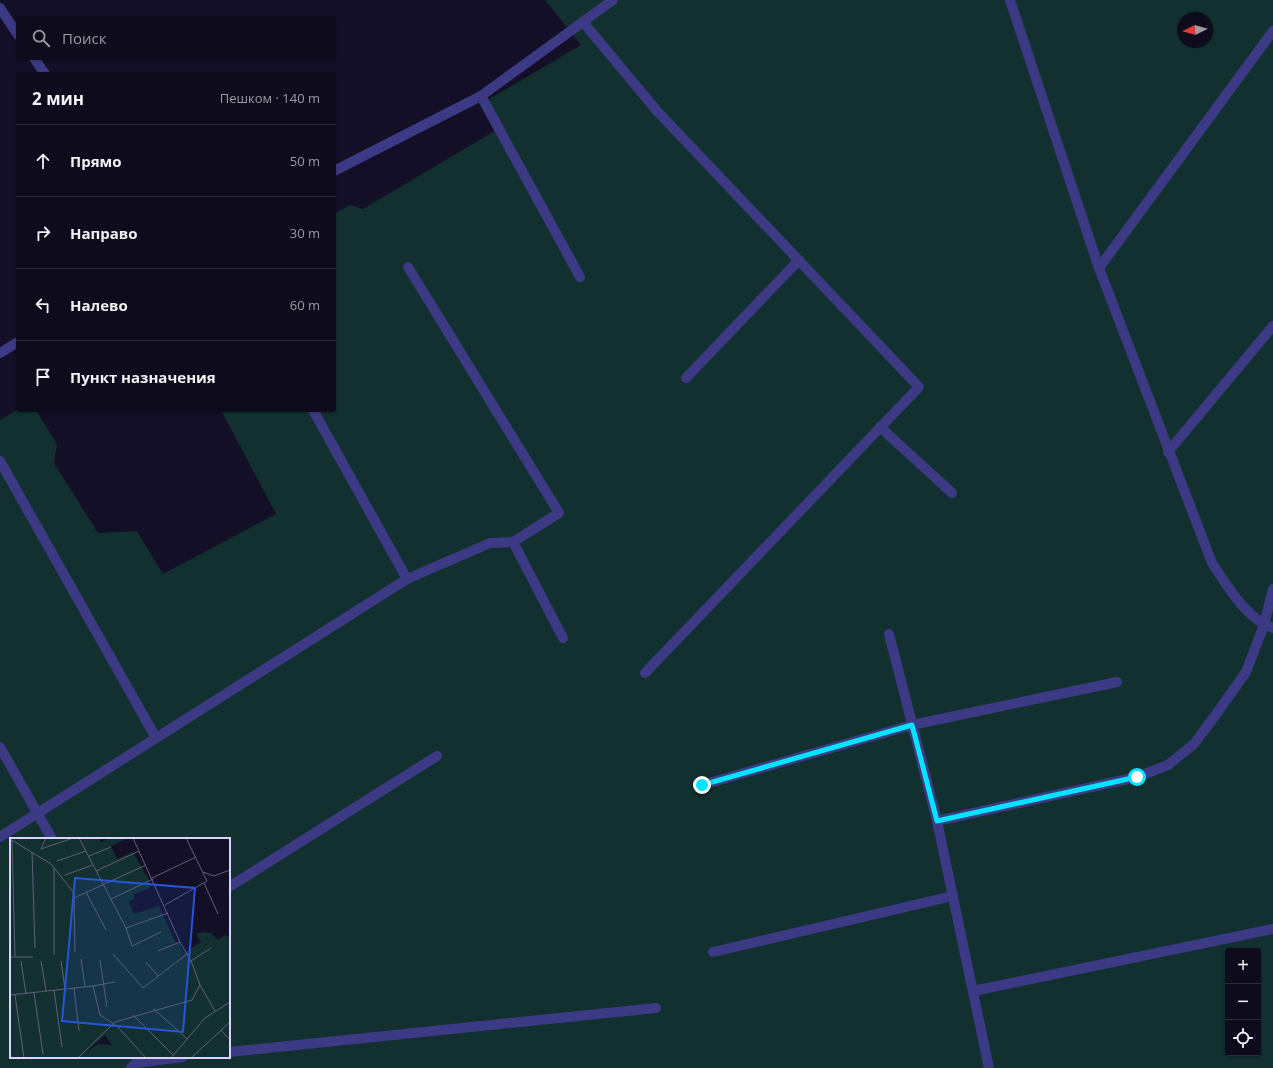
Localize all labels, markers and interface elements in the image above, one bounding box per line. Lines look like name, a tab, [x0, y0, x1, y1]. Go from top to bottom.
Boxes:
north arrow	[1177, 12, 1213, 48]
search box	[16, 16, 336, 60]
icon: search	[30, 27, 52, 49]
text: Поиск	[62, 28, 106, 48]
text: 2 мин	[32, 87, 84, 110]
text: Пешком · 140 m	[220, 89, 320, 107]
icon: ahead	[32, 150, 54, 172]
text: Прямо	[70, 151, 122, 171]
text: 50 m	[290, 152, 320, 170]
icon: right	[32, 222, 54, 244]
text: Направо	[70, 223, 138, 243]
text: 30 m	[290, 224, 320, 242]
icon: left	[32, 294, 54, 316]
text: Налево	[70, 295, 128, 315]
text: 60 m	[290, 296, 320, 314]
icon: arrive	[32, 366, 54, 388]
text: Пункт назначения	[70, 367, 216, 387]
route start	[1128, 768, 1146, 786]
route end	[693, 776, 711, 794]
inset map	[10, 838, 230, 1058]
map controls	[1225, 948, 1261, 1056]
button: +	[1225, 948, 1261, 984]
button: −	[1225, 984, 1261, 1020]
button: locate	[1225, 1020, 1261, 1056]

